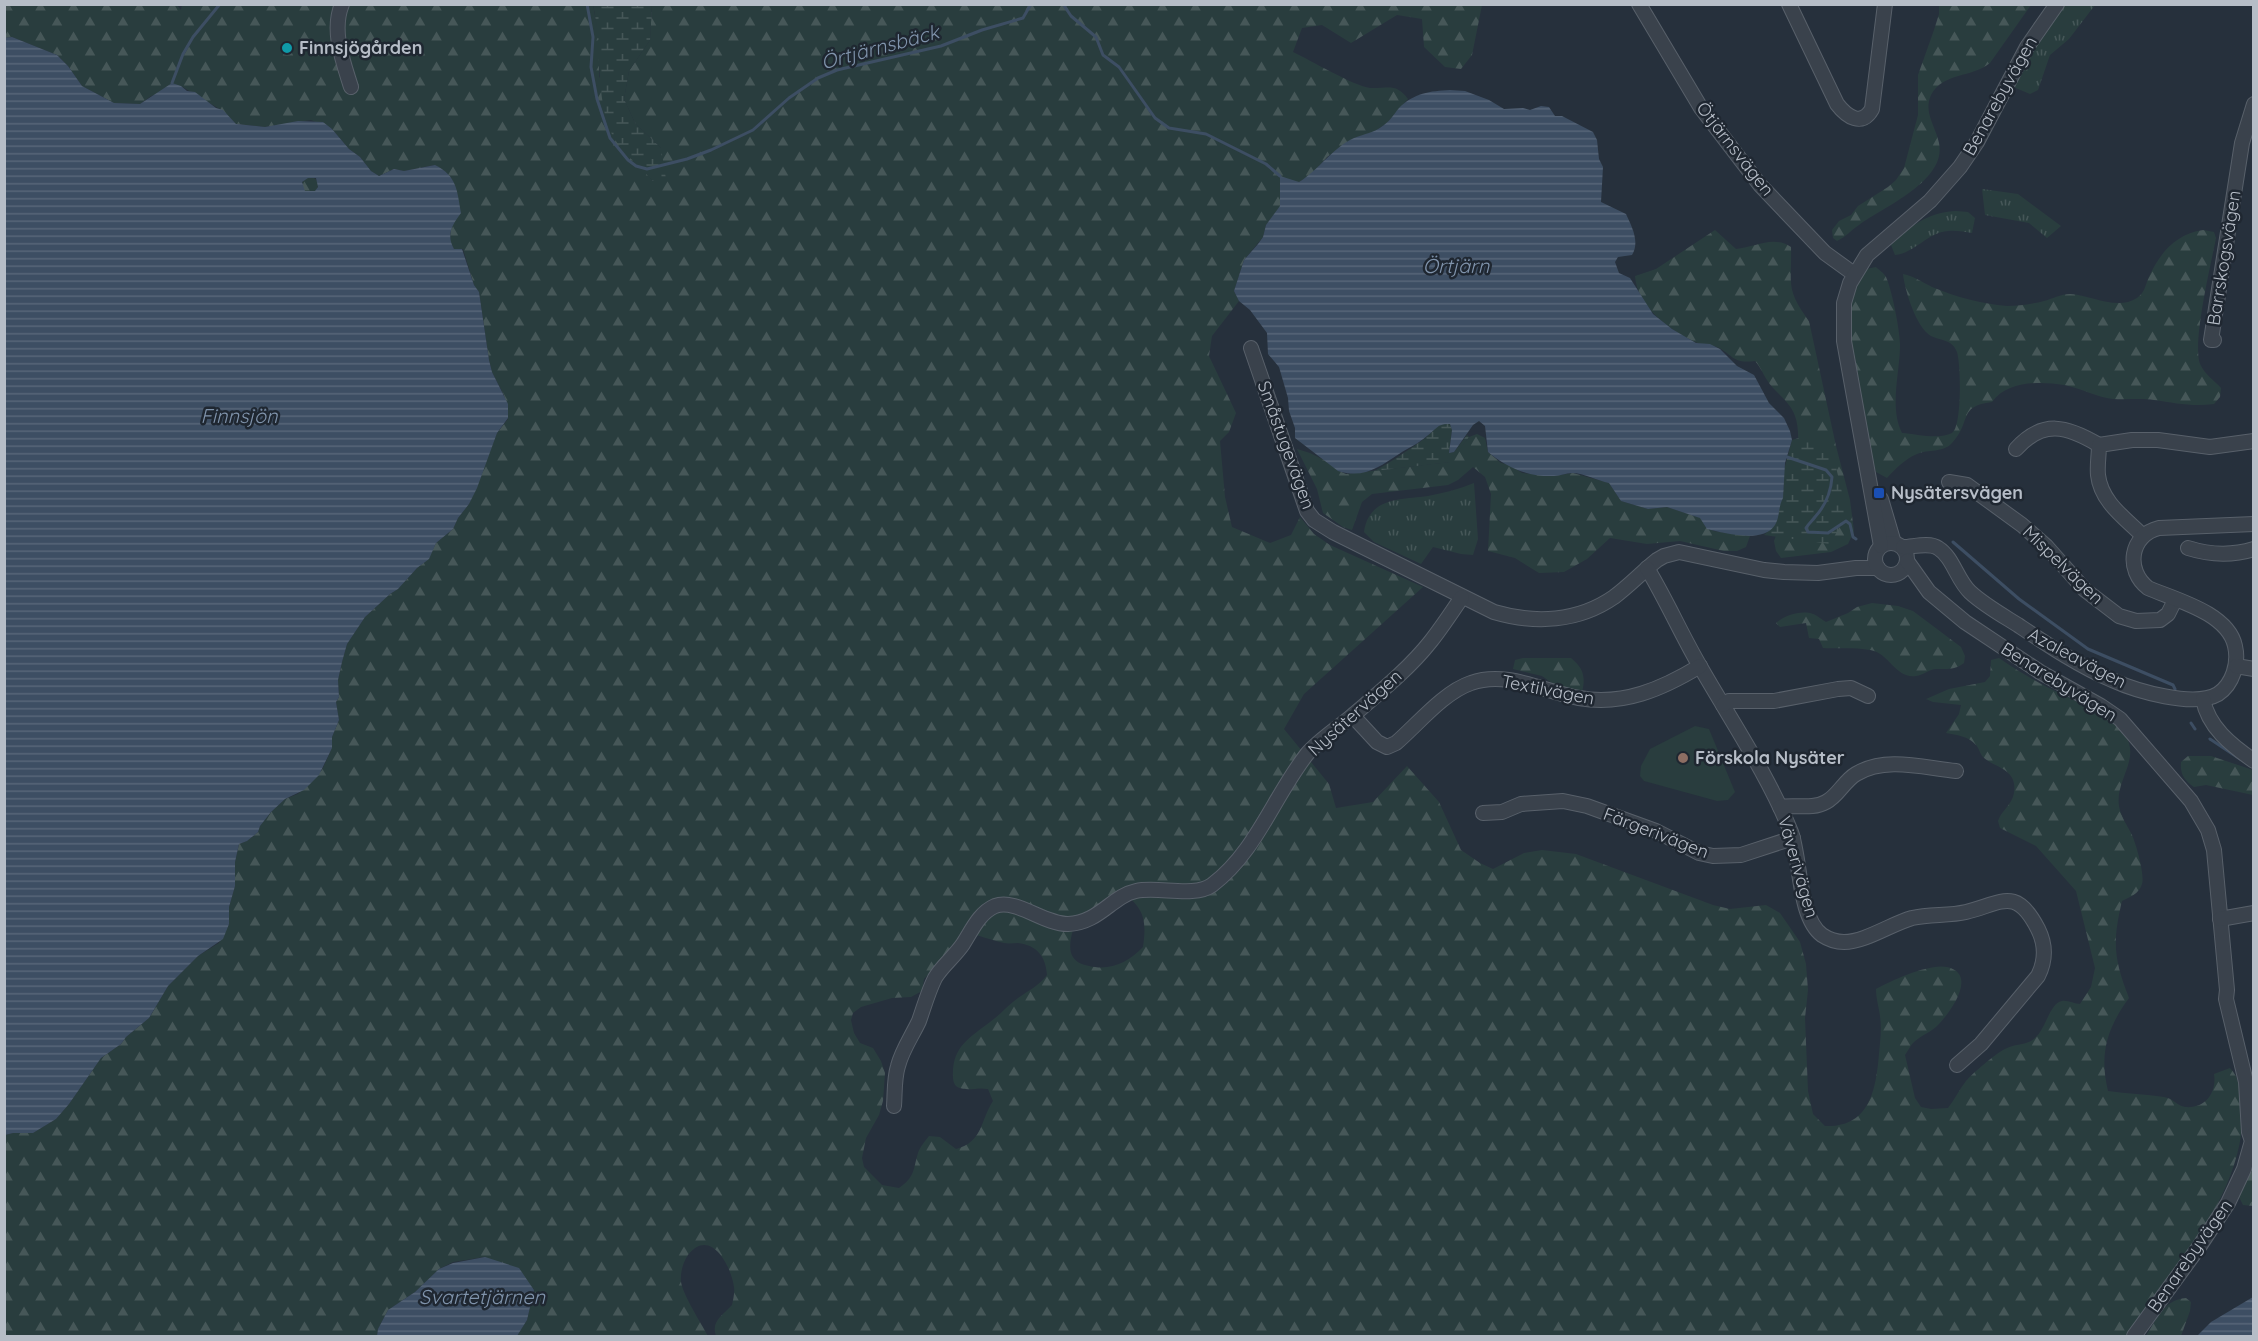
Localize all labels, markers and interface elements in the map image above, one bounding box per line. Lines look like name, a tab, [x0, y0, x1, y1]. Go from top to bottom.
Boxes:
water label: Örtjärnsbäck	[818, 18, 944, 74]
street label: Benarebyvägen	[1957, 32, 2042, 159]
place label: Finnsjögården	[299, 36, 422, 59]
marker: Finnsjögården	[280, 41, 294, 55]
street label: Ötjärnsvägen	[1691, 97, 1779, 200]
street label: Barrskogsvägen	[2201, 189, 2246, 327]
water label: Örtjärn	[1423, 253, 1490, 278]
street label: Småstugevägen	[1253, 378, 1320, 512]
water label: Finnsjön	[200, 403, 278, 428]
place label: Nysätersvägen	[1891, 481, 2023, 504]
marker: Nysätersvägen	[1872, 486, 1886, 500]
street label: Mispelvägen	[2018, 520, 2109, 609]
street label: Azaleavägen	[2024, 622, 2130, 693]
street label: Benarebyvägen	[1997, 637, 2122, 727]
street label: Nysätervägen	[1303, 664, 1406, 761]
street label: Textilvägen	[1500, 669, 1596, 710]
place label: Förskola Nysäter	[1695, 746, 1845, 769]
marker: Förskola Nysäter	[1676, 751, 1690, 765]
street label: Färgerivägen	[1600, 802, 1712, 863]
street label: Väverivägen	[1773, 813, 1824, 920]
street label: Benarebyvägen	[2142, 1195, 2237, 1317]
water label: Svartetjärnen	[419, 1284, 545, 1309]

